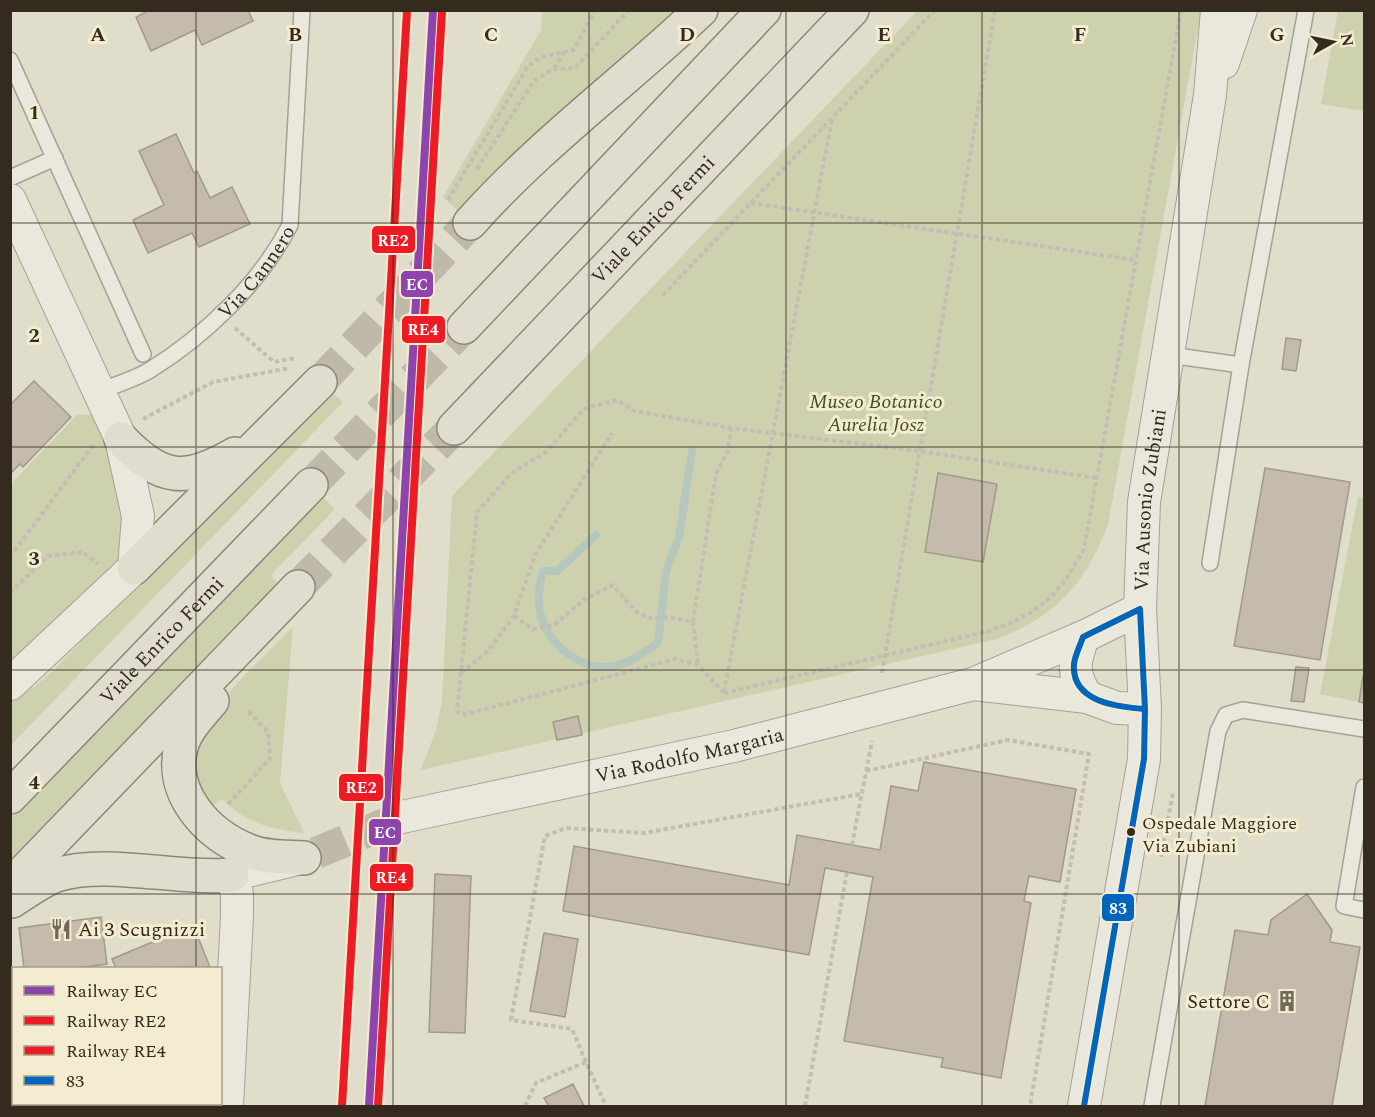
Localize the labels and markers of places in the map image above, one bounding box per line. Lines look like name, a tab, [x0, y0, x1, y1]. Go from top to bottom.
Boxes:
place label: Ospedale Maggiore Via Zubiani	[1142, 810, 1297, 860]
marker: Ospedale Maggiore Via Zubiani	[1125, 826, 1137, 838]
place label: Ai 3 Scugnizzi	[78, 915, 205, 945]
restaurant icon: Ai 3 Scugnizzi	[49, 917, 73, 941]
place label: Settore C	[1187, 987, 1270, 1017]
building icon: Settore C	[1275, 989, 1299, 1013]

